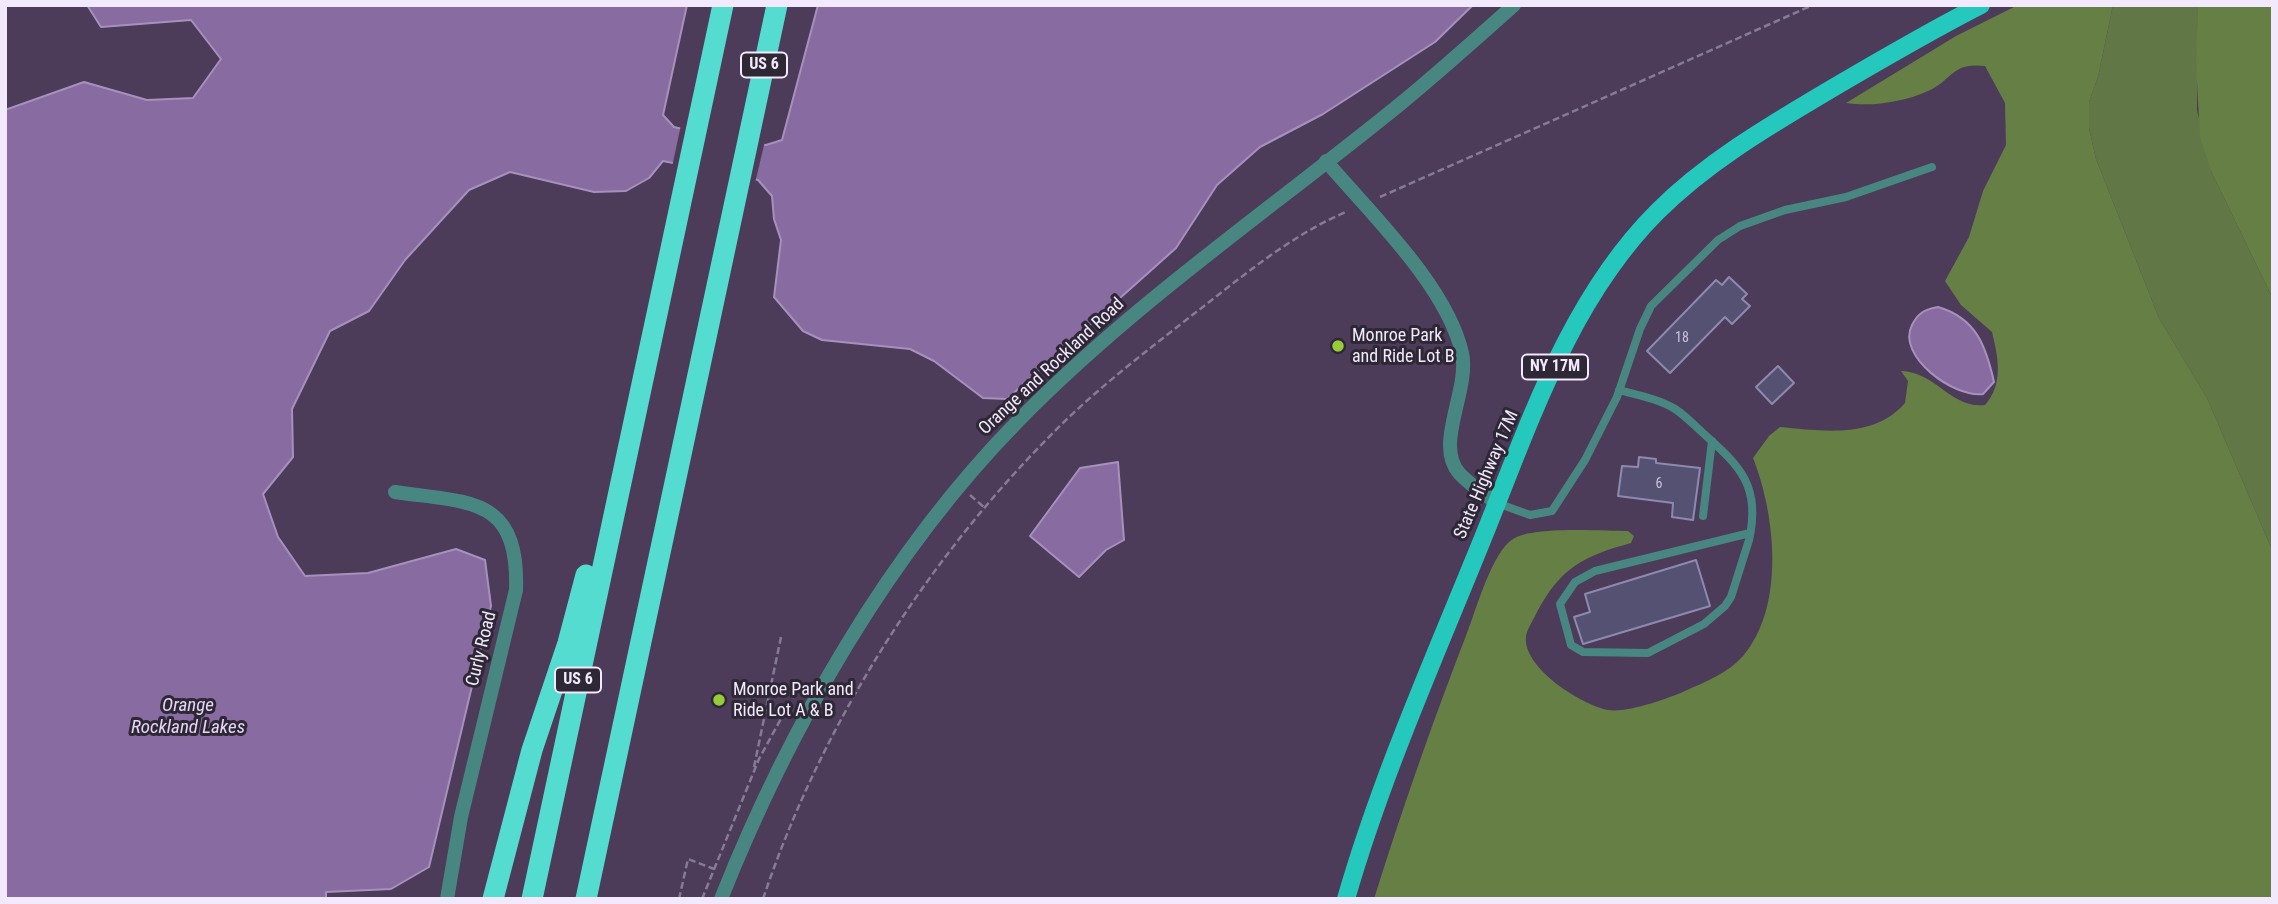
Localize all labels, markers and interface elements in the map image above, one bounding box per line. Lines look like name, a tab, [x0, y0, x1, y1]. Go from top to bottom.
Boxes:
road number: US 6	[741, 53, 787, 78]
street label: Orange and Rockland Road	[975, 294, 1129, 440]
place label: Monroe Park and Ride Lot B	[1352, 325, 1454, 368]
house number: 18	[1675, 330, 1689, 346]
marker: Monroe Park and Ride Lot B	[1330, 338, 1346, 354]
road number: NY 17M	[1522, 354, 1588, 380]
street label: State Highway 17M	[1450, 408, 1524, 542]
house number: 6	[1656, 476, 1662, 492]
street label: Curly Road	[462, 609, 502, 689]
road number: US 6	[555, 667, 601, 692]
place label: Monroe Park and Ride Lot A & B	[733, 679, 854, 722]
marker: Monroe Park and Ride Lot A & B	[711, 692, 727, 708]
water label: Orange Rockland Lakes	[131, 695, 245, 739]

